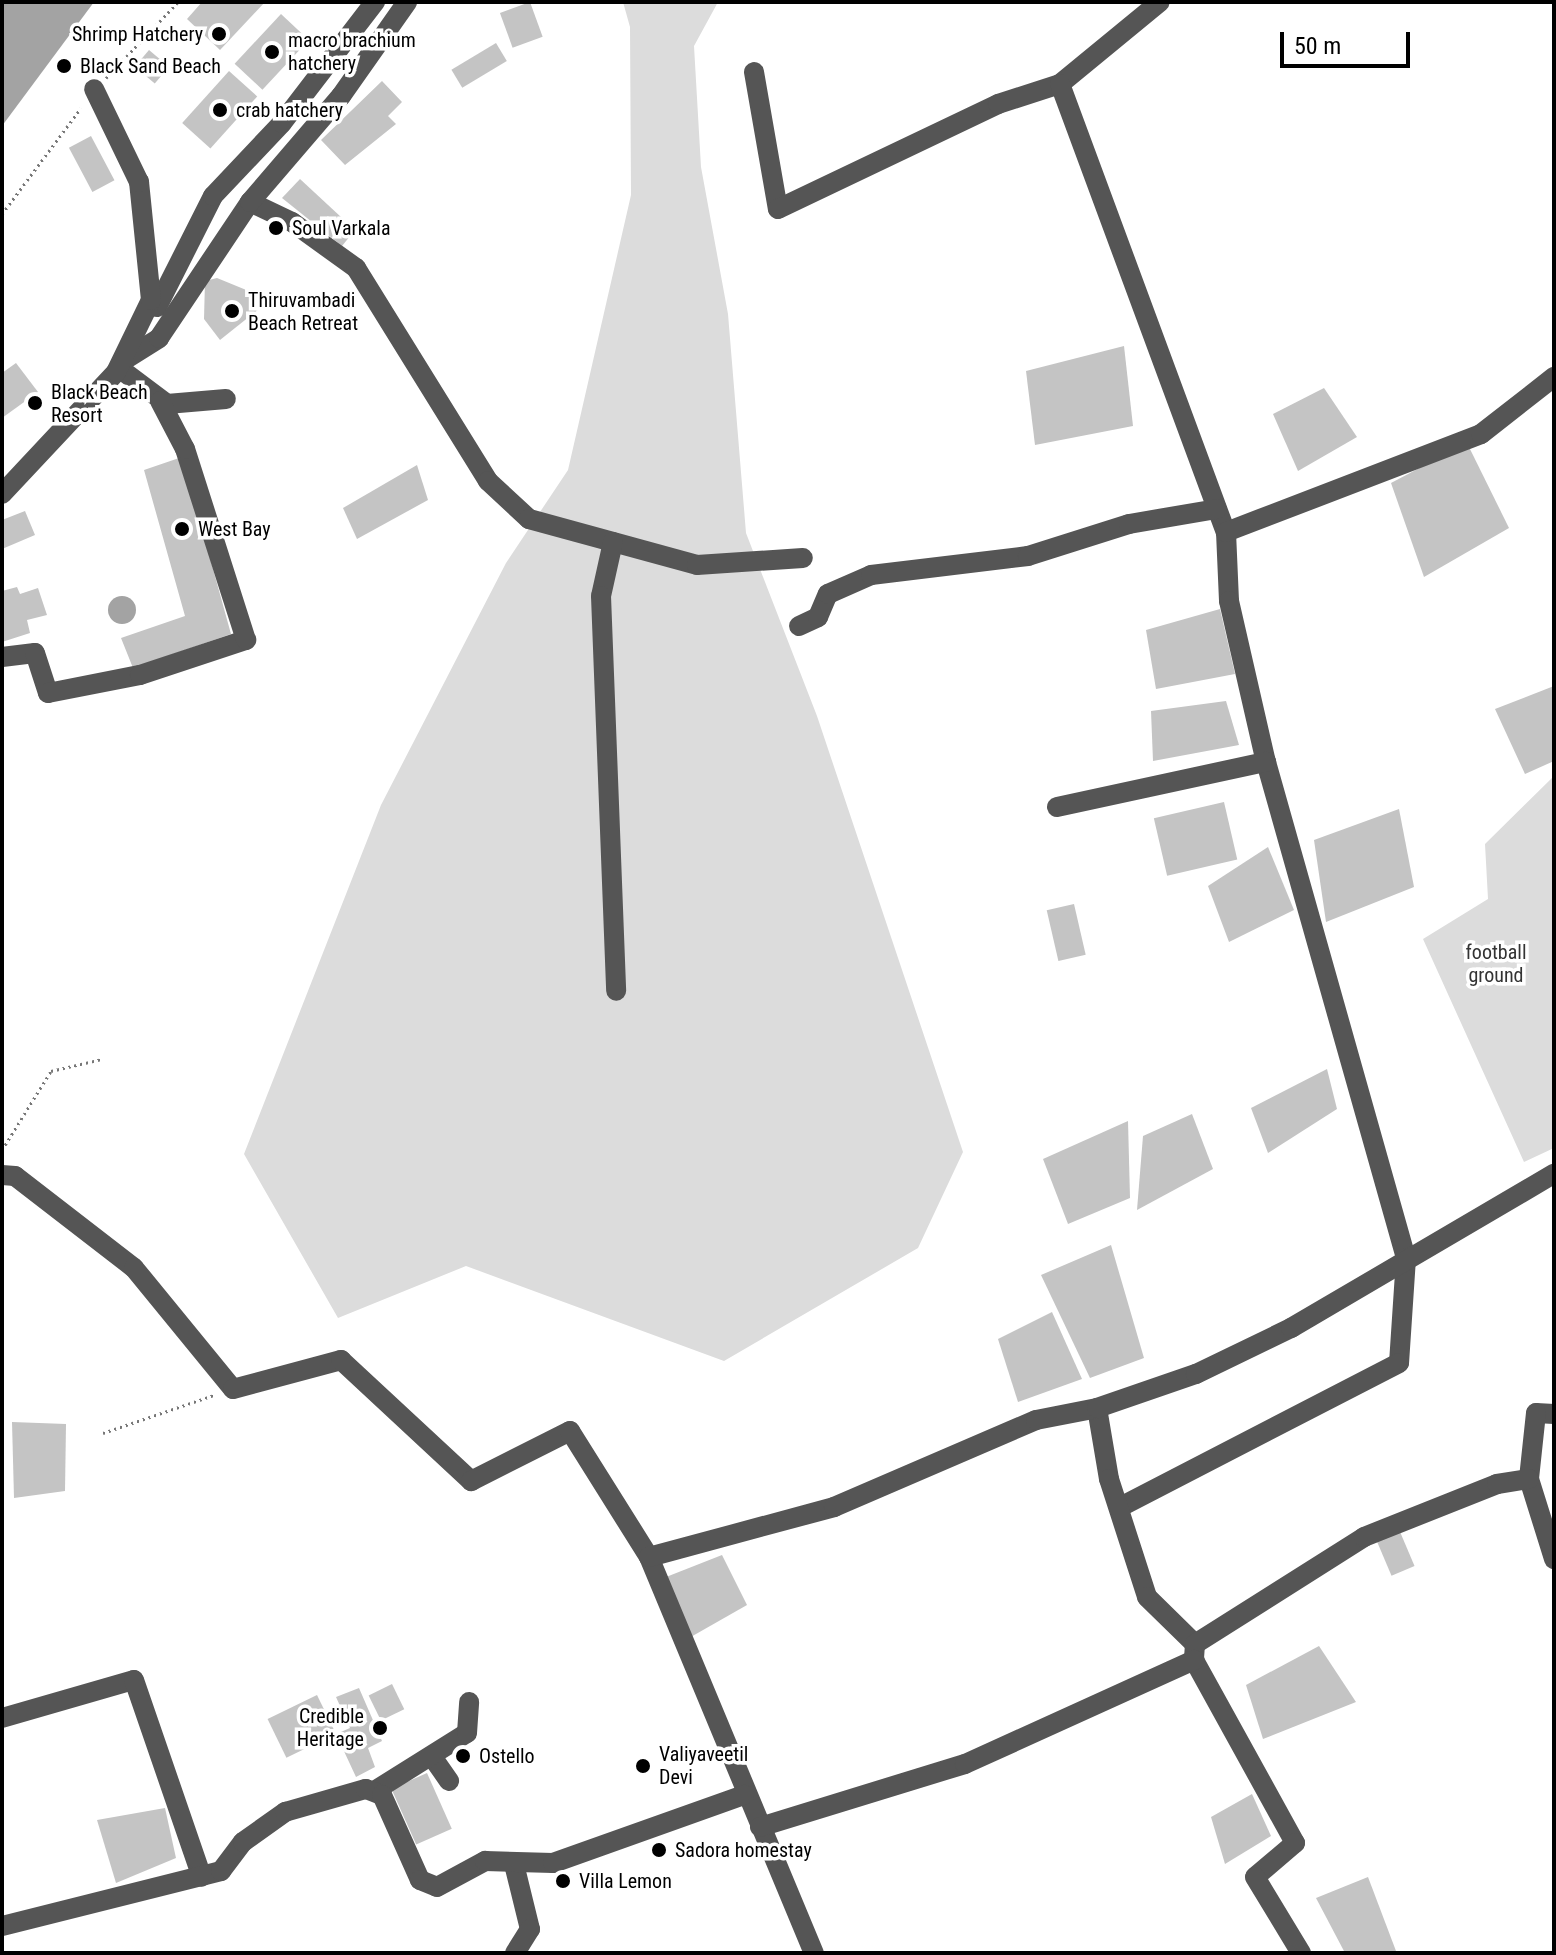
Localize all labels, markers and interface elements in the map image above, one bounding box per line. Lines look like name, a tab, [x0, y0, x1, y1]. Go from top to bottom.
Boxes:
scale bar	[1284, 16, 1414, 66]
place label: Shrimp Hatchery	[72, 22, 203, 46]
marker: Shrimp Hatchery	[210, 25, 228, 43]
place label: macro brachium hatchery	[288, 28, 416, 75]
text: 50 m	[1294, 32, 1341, 60]
marker: macro brachium hatchery	[263, 43, 281, 61]
place label: Black Sand Beach	[80, 54, 221, 78]
marker: Black Sand Beach	[55, 57, 73, 75]
place label: crab hatchery	[236, 98, 343, 122]
marker: crab hatchery	[211, 101, 229, 119]
place label: Soul Varkala	[292, 216, 390, 240]
marker: Soul Varkala	[267, 219, 285, 237]
place label: Thiruvambadi Beach Retreat	[248, 288, 358, 335]
marker: Thiruvambadi Beach Retreat	[223, 302, 241, 320]
place label: Black Beach Resort	[51, 380, 148, 427]
marker: Black Beach Resort	[26, 394, 44, 412]
place label: West Bay	[198, 517, 271, 541]
marker: West Bay	[173, 520, 191, 538]
park label: football ground	[1466, 941, 1526, 988]
place label: Credible Heritage	[297, 1704, 364, 1751]
marker: Credible Heritage	[371, 1719, 389, 1737]
place label: Valiyaveetil Devi	[659, 1742, 748, 1789]
place label: Ostello	[479, 1744, 535, 1768]
marker: Ostello	[454, 1747, 472, 1765]
marker: Valiyaveetil Devi	[634, 1757, 652, 1775]
place label: Sadora homestay	[675, 1838, 812, 1862]
marker: Sadora homestay	[650, 1841, 668, 1859]
place label: Villa Lemon	[579, 1869, 672, 1893]
marker: Villa Lemon	[554, 1872, 572, 1890]

